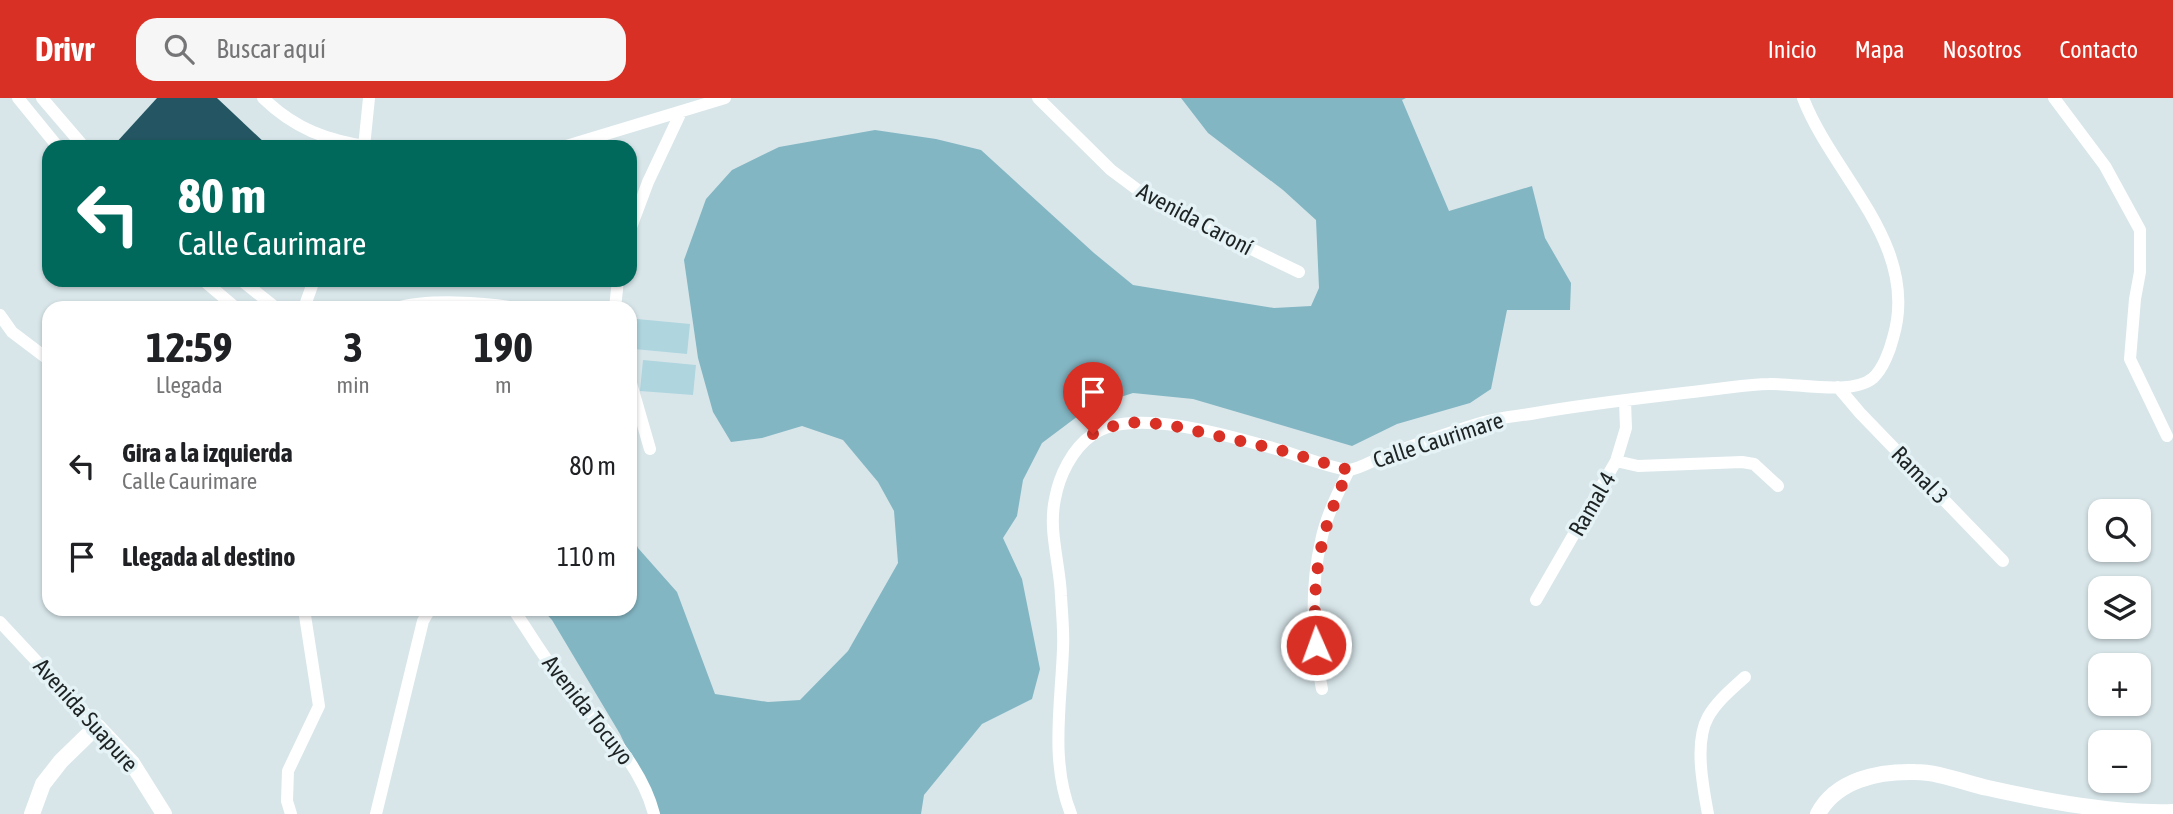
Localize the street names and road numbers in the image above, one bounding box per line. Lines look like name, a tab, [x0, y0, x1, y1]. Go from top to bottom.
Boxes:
street label: Avenida Caroní	[1133, 178, 1257, 260]
street label: Calle Caurimare	[1370, 407, 1506, 473]
street label: Ramal 3	[1887, 441, 1953, 509]
street label: Ramal 4	[1563, 467, 1621, 541]
street label: Avenida Tocuyo	[537, 650, 639, 770]
street label: Avenida Suapure	[29, 653, 143, 777]

